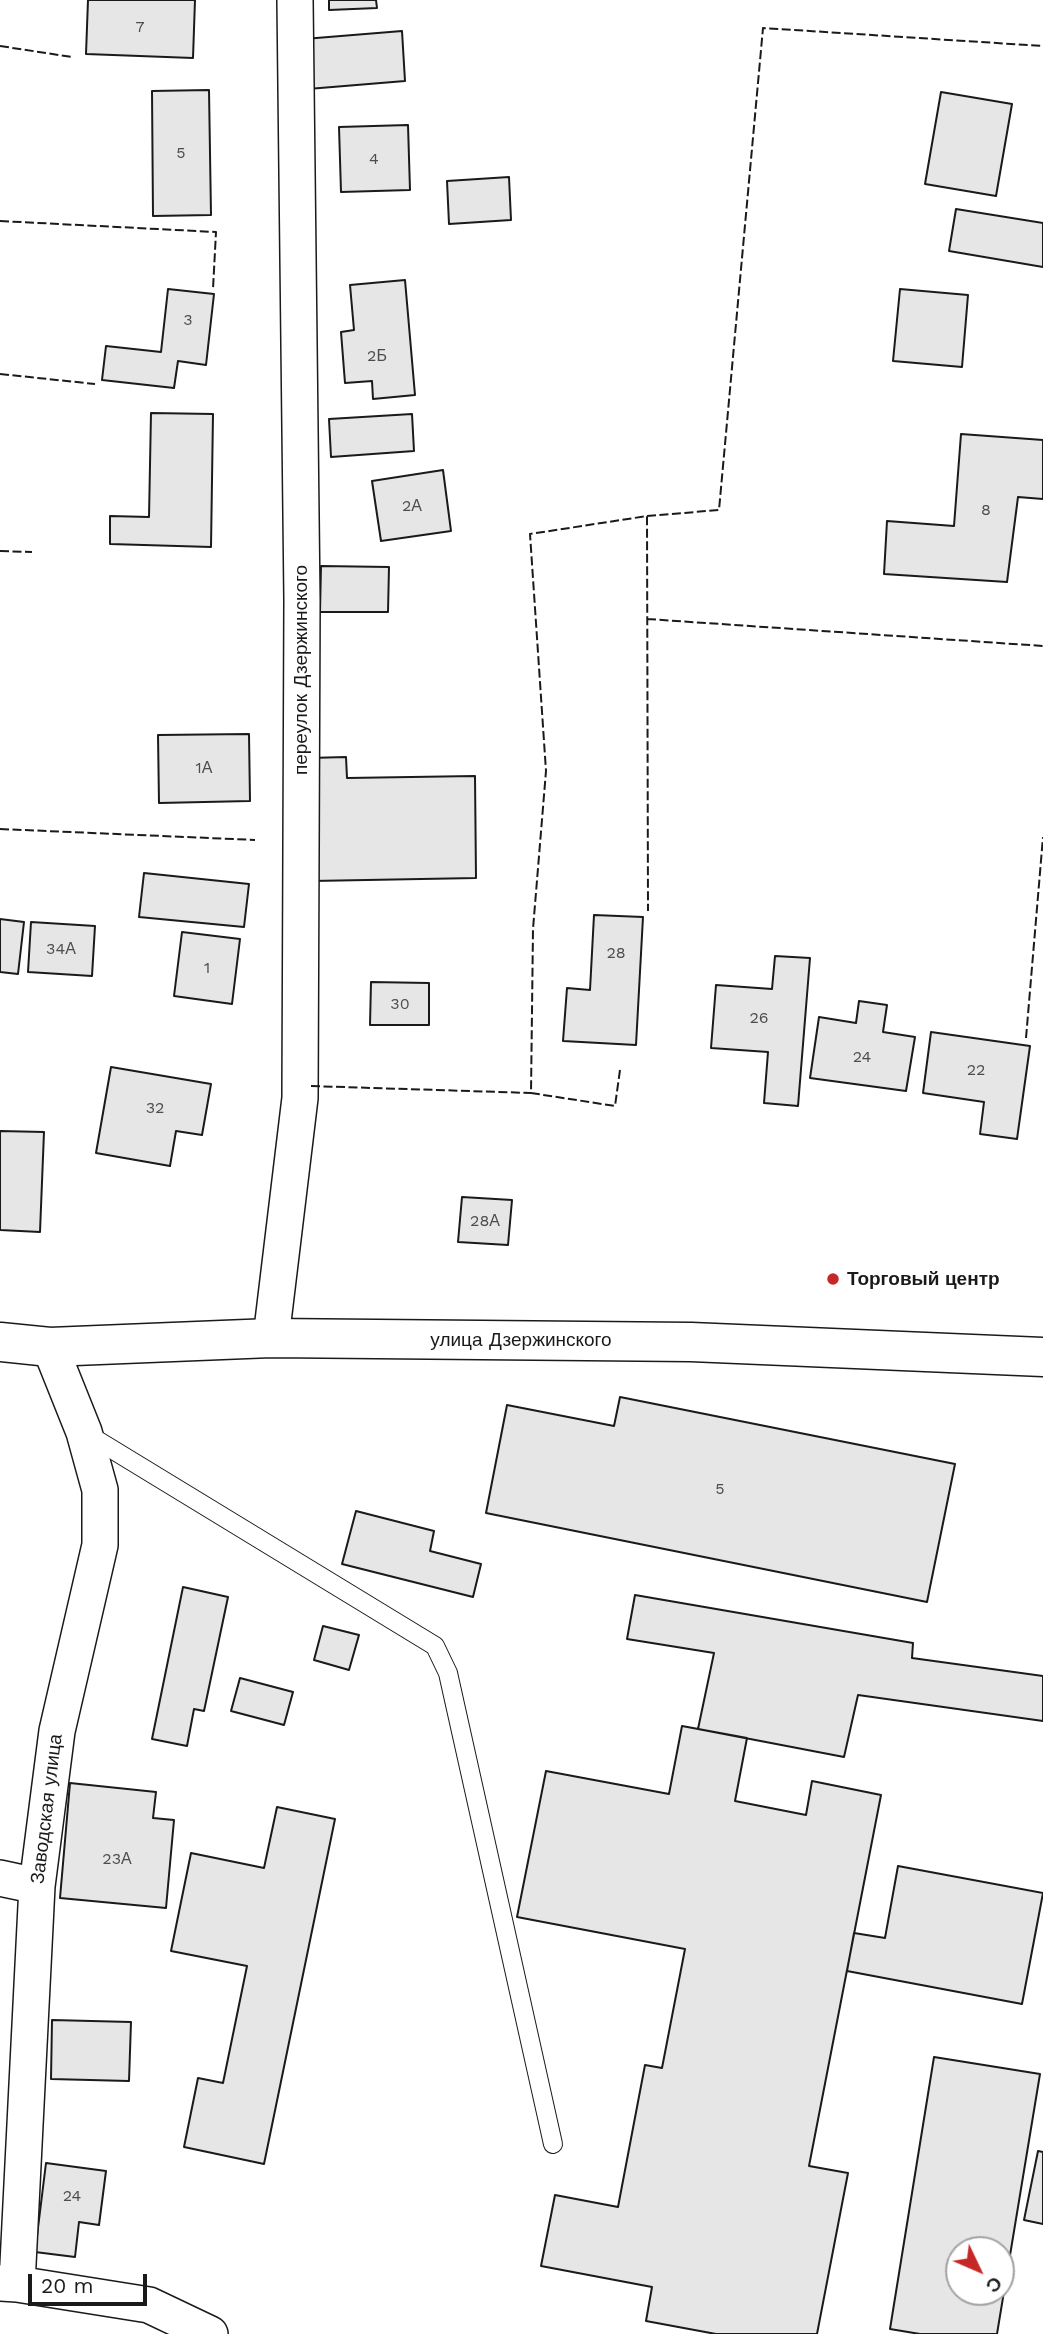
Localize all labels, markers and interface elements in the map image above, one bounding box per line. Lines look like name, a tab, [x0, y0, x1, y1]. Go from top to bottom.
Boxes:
house number: 7	[136, 17, 144, 37]
house number: 5	[176, 143, 186, 163]
house number: 4	[369, 149, 379, 169]
house number: 3	[183, 310, 193, 330]
house number: 2Б	[367, 346, 387, 366]
house number: 2А	[402, 496, 422, 516]
house number: 8	[981, 500, 991, 520]
street label: переулок Дзержинского	[290, 565, 312, 775]
house number: 1А	[196, 758, 212, 778]
house number: 34А	[46, 939, 76, 959]
house number: 28	[606, 943, 626, 963]
house number: 1	[204, 958, 210, 978]
house number: 30	[390, 994, 410, 1014]
house number: 26	[749, 1008, 769, 1028]
house number: 24	[853, 1047, 871, 1067]
house number: 22	[967, 1060, 985, 1080]
house number: 32	[146, 1098, 164, 1118]
house number: 28А	[470, 1211, 500, 1231]
place label: Торговый центр	[847, 1268, 1000, 1290]
marker: Торговый центр	[825, 1271, 841, 1287]
street label: улица Дзержинского	[430, 1329, 612, 1351]
house number: 5	[715, 1479, 725, 1499]
street label: Заводская улица	[26, 1733, 68, 1885]
house number: 23А	[102, 1849, 132, 1869]
house number: 24	[63, 2186, 81, 2206]
north arrow	[945, 2236, 1015, 2306]
scale bar	[32, 2260, 150, 2304]
text: С	[981, 2272, 1007, 2297]
text: 20 m	[41, 2273, 93, 2298]

